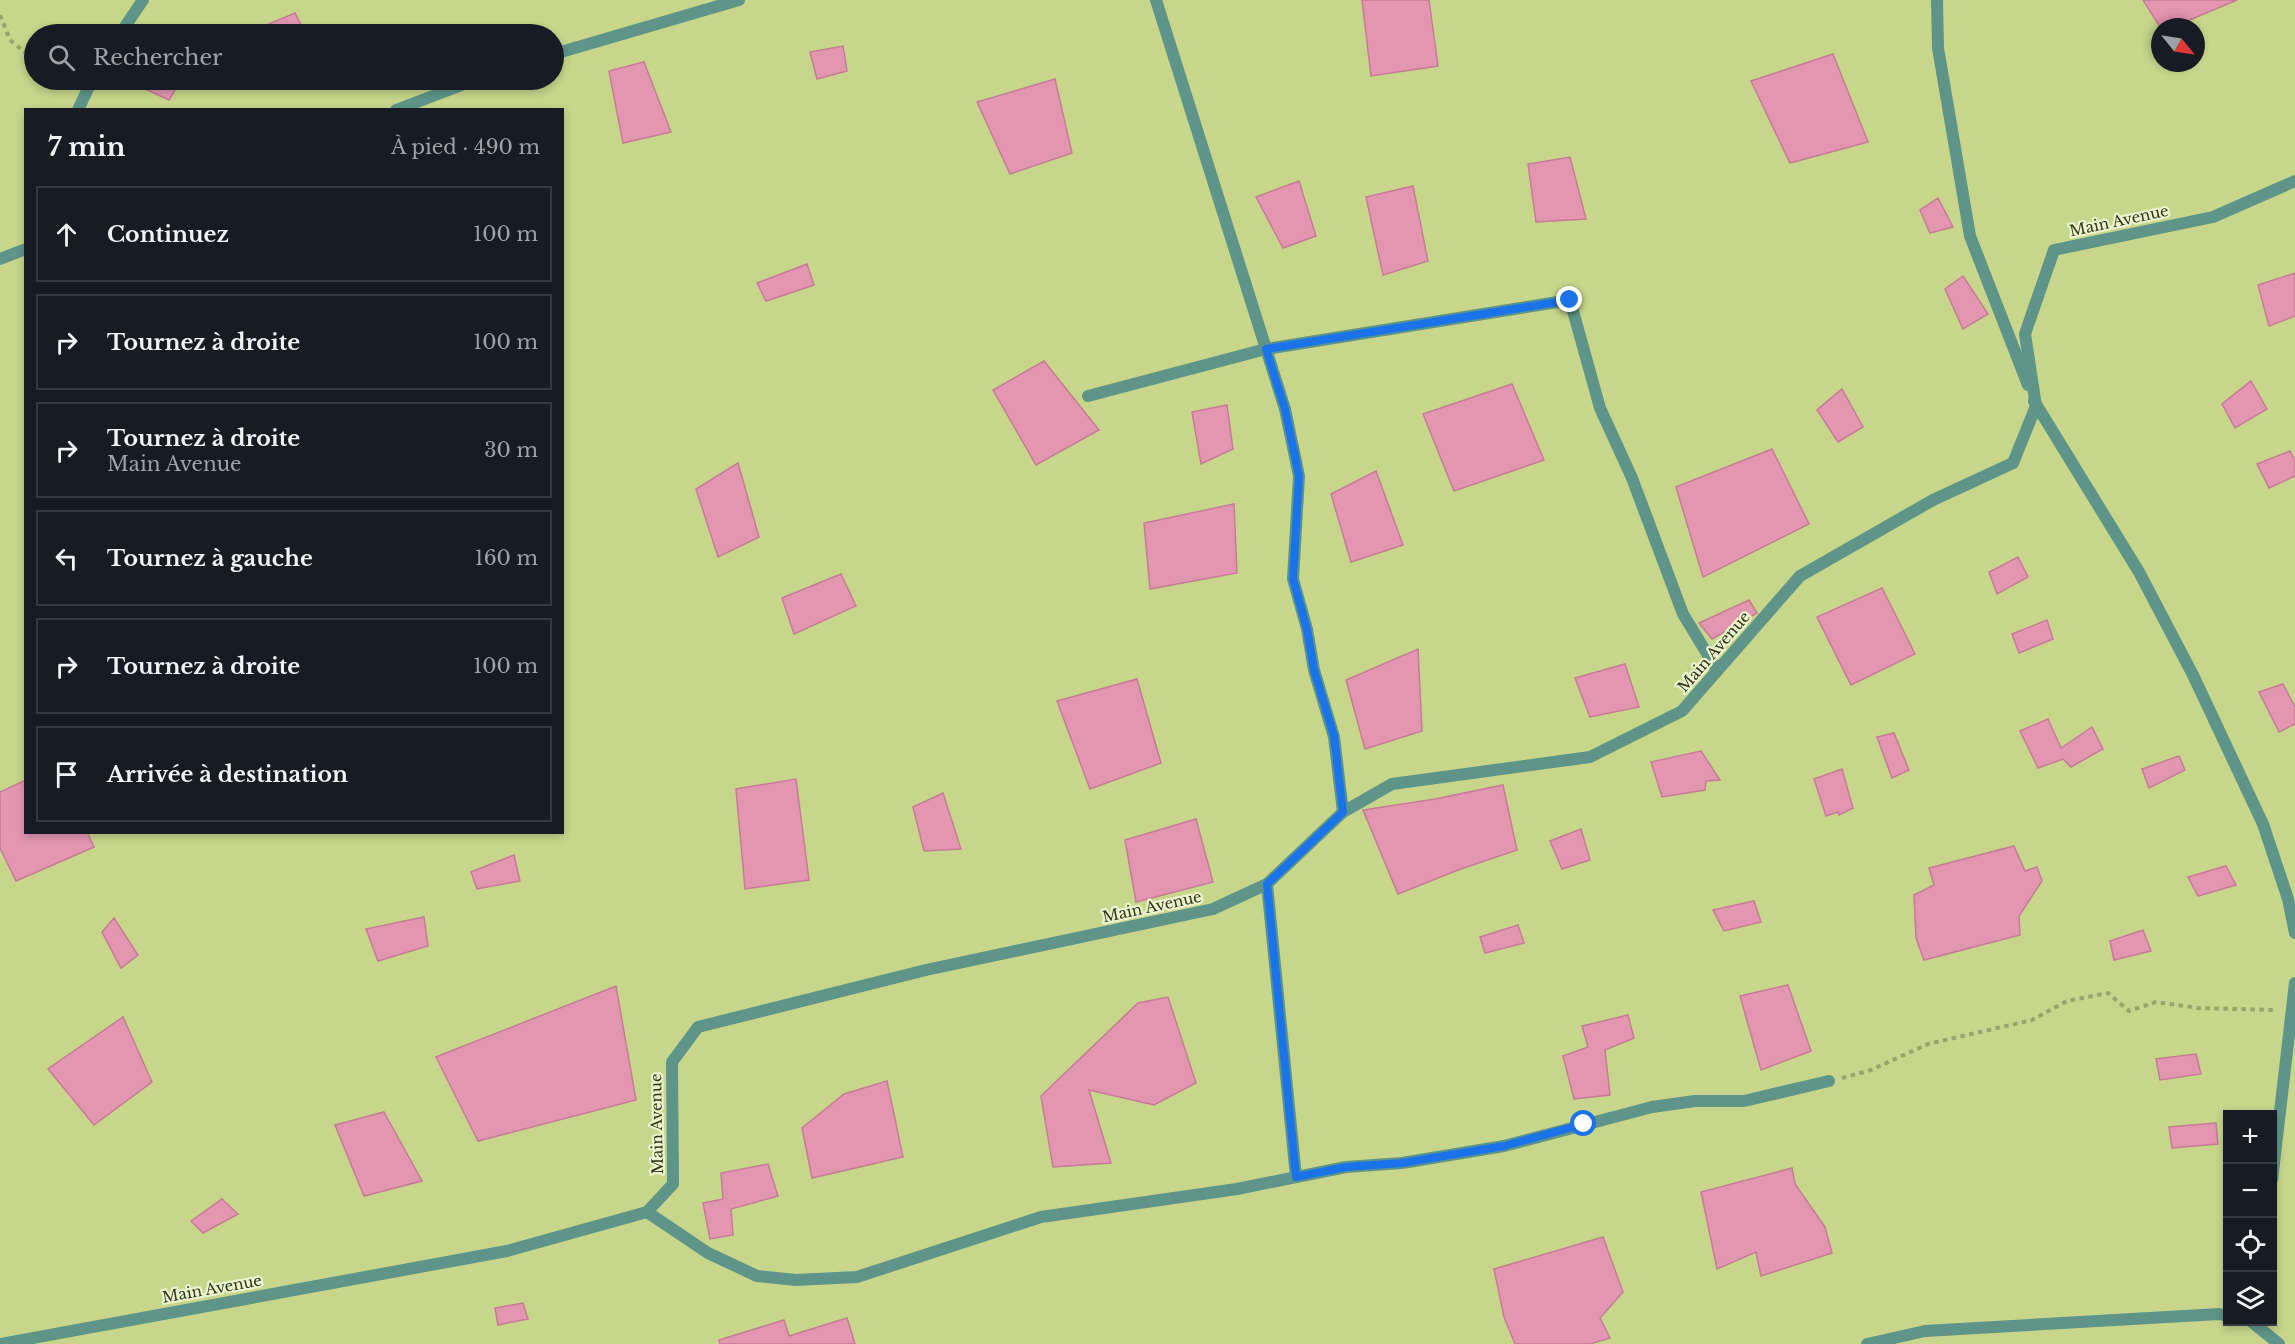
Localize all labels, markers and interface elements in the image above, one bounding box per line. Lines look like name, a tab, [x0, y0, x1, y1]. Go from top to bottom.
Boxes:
north arrow	[2151, 18, 2205, 72]
search box	[24, 24, 564, 90]
icon: search	[45, 41, 78, 74]
text: Rechercher	[93, 44, 223, 71]
text: 7 min	[48, 131, 125, 163]
text: À pied · 490 m	[391, 135, 540, 159]
street label: Main Avenue	[2068, 201, 2170, 240]
icon: ahead	[50, 218, 83, 251]
text: Continuez	[107, 221, 229, 248]
text: 100 m	[473, 222, 538, 246]
route end	[1556, 286, 1582, 312]
icon: right	[50, 326, 83, 359]
text: Tournez à droite	[107, 329, 300, 356]
text: 100 m	[473, 330, 538, 354]
text: Tournez à droite	[107, 425, 300, 452]
icon: right	[50, 434, 83, 467]
text: 30 m	[484, 438, 538, 462]
text: Main Avenue	[107, 452, 242, 476]
icon: left	[50, 542, 83, 575]
text: Tournez à gauche	[107, 545, 313, 572]
text: 160 m	[475, 546, 538, 570]
street label: Main Avenue	[1673, 607, 1754, 696]
icon: right	[50, 650, 83, 683]
text: Tournez à droite	[107, 653, 300, 680]
text: 100 m	[473, 654, 538, 678]
icon: arrive	[50, 758, 83, 791]
text: Arrivée à destination	[107, 761, 348, 788]
street label: Main Avenue	[1101, 887, 1203, 926]
street label: Main Avenue	[646, 1073, 667, 1175]
route start	[1570, 1110, 1596, 1136]
map controls	[2223, 1110, 2277, 1326]
button: +	[2223, 1110, 2277, 1164]
button: −	[2223, 1164, 2277, 1218]
button: locate	[2223, 1218, 2277, 1272]
street label: Main Avenue	[161, 1270, 263, 1307]
button: layers	[2223, 1272, 2277, 1326]

